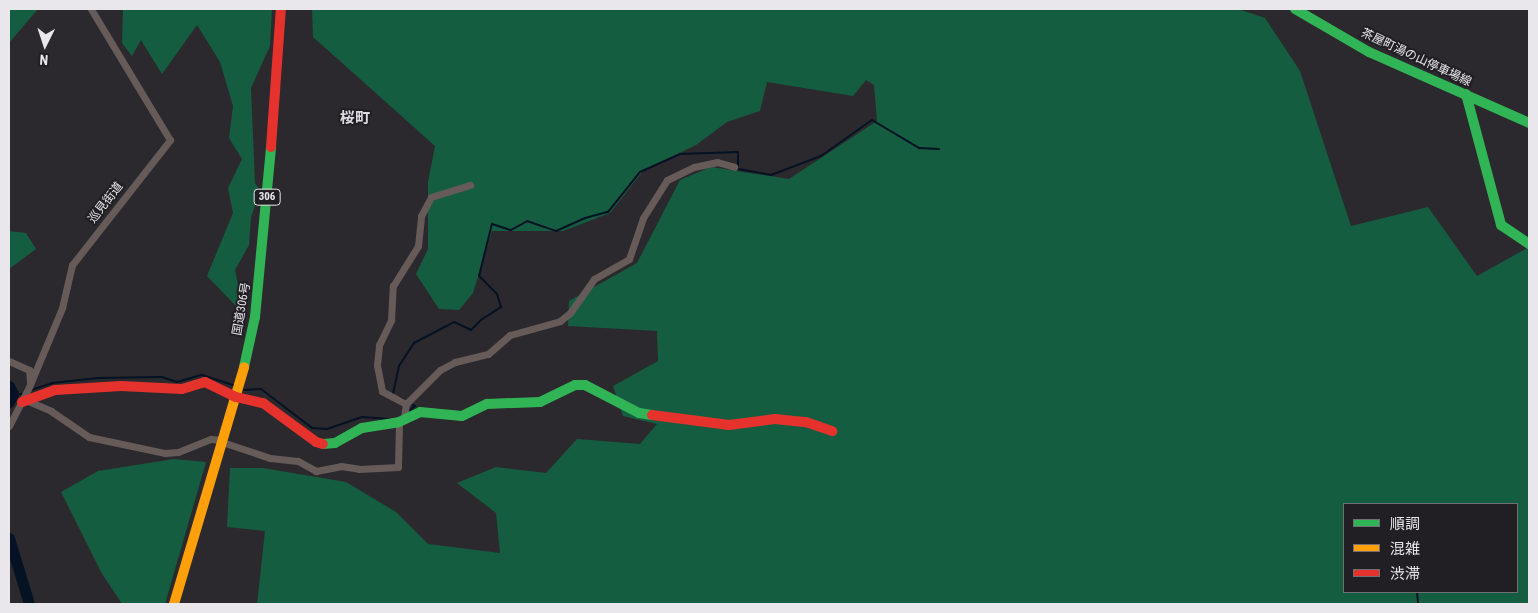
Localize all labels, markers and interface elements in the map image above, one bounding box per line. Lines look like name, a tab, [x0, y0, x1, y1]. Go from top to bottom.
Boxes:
north arrow	[20, 20, 70, 70]
street label: 茶屋町湯の山停車場線	[1359, 26, 1473, 90]
text: N	[39, 52, 49, 68]
district label: 桜町	[340, 110, 370, 128]
street label: 巡見街道	[86, 180, 126, 226]
road number: 306	[253, 188, 281, 206]
street label: 国道306号	[230, 281, 254, 337]
legend	[1343, 503, 1518, 593]
text: 順調	[1390, 515, 1420, 533]
text: 混雑	[1390, 540, 1420, 558]
text: 渋滞	[1390, 565, 1420, 583]

